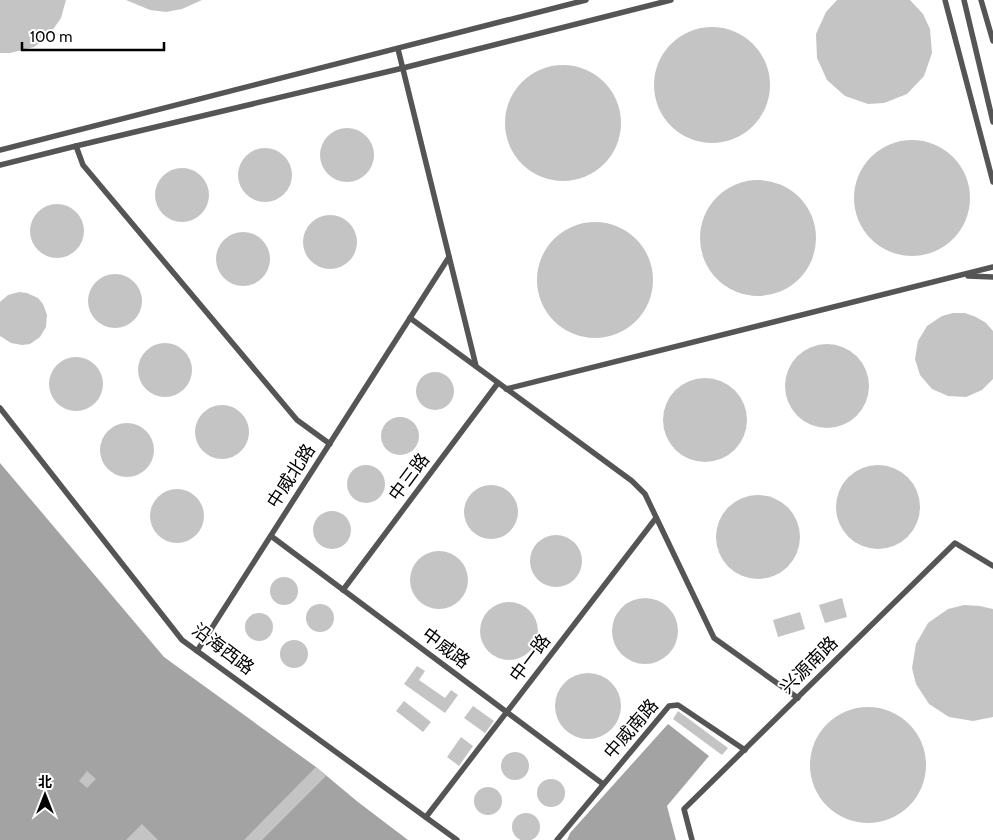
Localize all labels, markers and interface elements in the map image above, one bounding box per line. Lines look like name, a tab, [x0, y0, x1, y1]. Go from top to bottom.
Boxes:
scale bar	[22, 20, 165, 52]
text: 100 m	[30, 28, 72, 46]
street label: 中威北路	[262, 440, 320, 512]
street label: 中三路	[384, 449, 434, 505]
street label: 沿海西路	[188, 619, 258, 679]
street label: 中威路	[418, 623, 474, 673]
street label: 中一路	[505, 630, 555, 686]
street label: 兴源南路	[776, 632, 842, 698]
street label: 中威南路	[599, 695, 663, 763]
north arrow	[20, 770, 70, 820]
text: 北	[38, 773, 52, 791]

